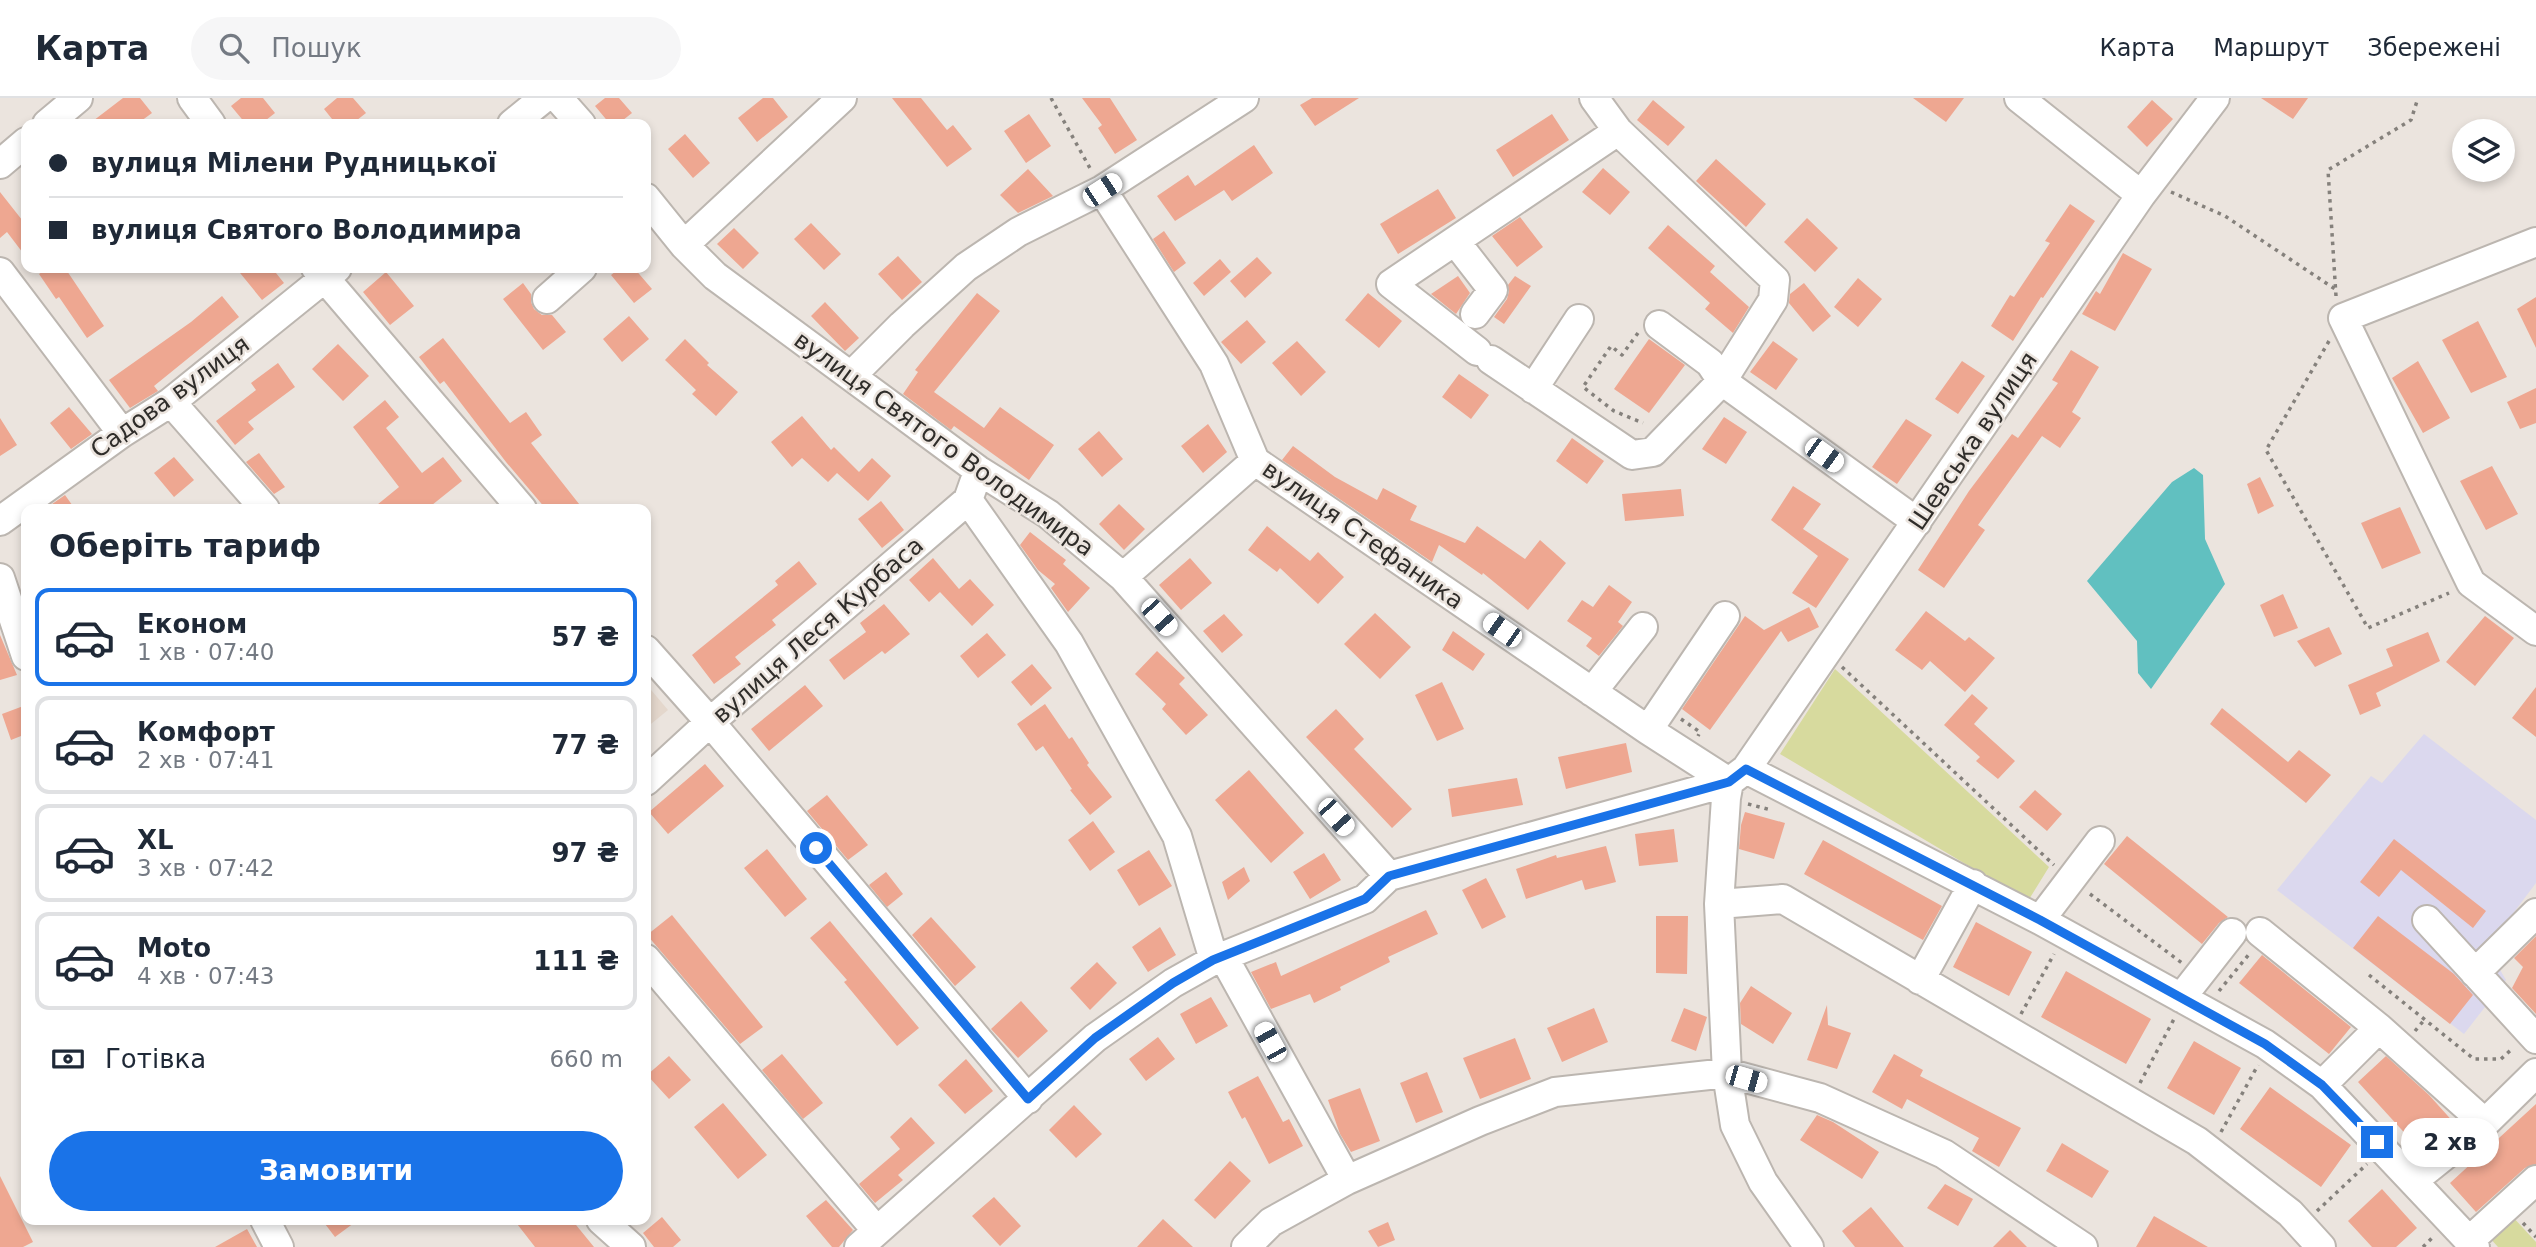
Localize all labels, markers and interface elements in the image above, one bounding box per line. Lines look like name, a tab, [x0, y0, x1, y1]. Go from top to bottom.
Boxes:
search box	[191, 17, 681, 80]
text: Карта	[35, 29, 149, 68]
icon: search	[215, 29, 253, 67]
text: Пошук	[271, 33, 362, 63]
text: Карта	[2100, 34, 2175, 62]
text: Маршрут	[2213, 34, 2329, 62]
text: Збережені	[2367, 34, 2501, 62]
map controls	[2452, 119, 2515, 182]
button: layers	[2452, 119, 2515, 182]
text: вулиця Мілени Рудницької	[91, 148, 497, 178]
car	[1079, 170, 1126, 210]
text: вулиця Святого Володимира	[91, 215, 522, 245]
street label: вулиця Святого Володимира	[789, 326, 1099, 562]
street label: Садова вулиця	[85, 330, 255, 464]
street label: Шевська вулиця	[1903, 347, 2043, 535]
car	[1801, 434, 1848, 476]
street label: вулиця Стефаника	[1257, 455, 1469, 615]
text: Оберіть тариф	[49, 527, 321, 565]
street label: вулиця Леся Курбаса	[707, 531, 929, 729]
car	[1138, 594, 1181, 640]
icon: car	[53, 606, 116, 669]
text: Економ	[137, 609, 247, 639]
car	[1479, 609, 1526, 651]
text: 57 ₴	[551, 622, 619, 652]
text: 1 хв · 07:40	[137, 639, 274, 665]
icon: car	[53, 714, 116, 777]
text: Комфорт	[137, 717, 275, 747]
text: 77 ₴	[551, 730, 619, 760]
text: 2 хв · 07:41	[137, 747, 274, 773]
car	[1315, 794, 1358, 840]
icon: car	[53, 822, 116, 885]
text: XL	[137, 825, 174, 855]
route start	[800, 832, 832, 864]
text: 97 ₴	[551, 838, 619, 868]
text: 3 хв · 07:42	[137, 855, 274, 881]
icon: car	[53, 930, 116, 993]
text: Moto	[137, 933, 211, 963]
text: 111 ₴	[533, 946, 619, 976]
text: 4 хв · 07:43	[137, 963, 274, 989]
car	[1251, 1019, 1290, 1065]
icon: cash	[49, 1040, 87, 1078]
text: Готівка	[105, 1044, 206, 1074]
text: 660 m	[549, 1046, 623, 1072]
car	[1723, 1063, 1770, 1095]
callout: 2 хв	[2402, 1118, 2500, 1166]
route end	[2361, 1126, 2393, 1158]
text: 2 хв	[2423, 1129, 2477, 1155]
button: Замовити	[49, 1131, 623, 1211]

